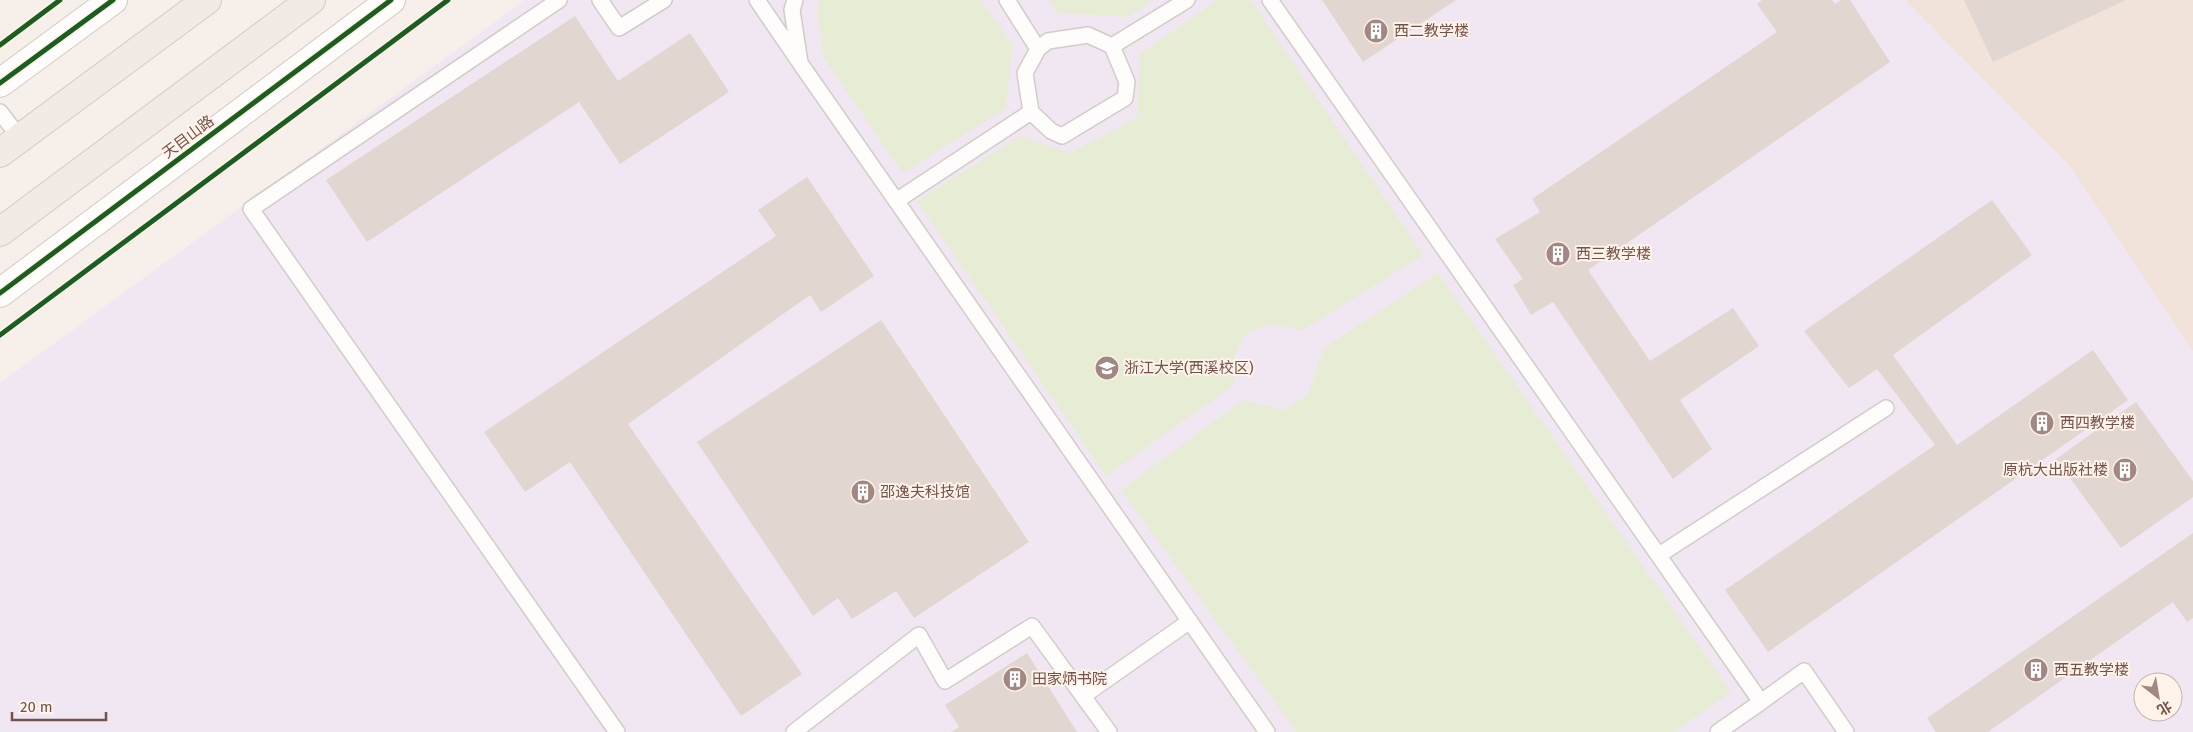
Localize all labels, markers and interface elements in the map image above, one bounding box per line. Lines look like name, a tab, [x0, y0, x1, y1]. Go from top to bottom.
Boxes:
building icon: 西二教学楼	[1363, 18, 1389, 44]
place label: 西二教学楼	[1394, 22, 1469, 40]
street label: 天目山路	[159, 112, 217, 162]
building icon: 西三教学楼	[1545, 241, 1571, 267]
place label: 西三教学楼	[1576, 245, 1651, 263]
school or university icon: 浙江大学(西溪校区)	[1094, 355, 1120, 381]
place label: 浙江大学(西溪校区)	[1124, 359, 1254, 377]
building icon: 西四教学楼	[2029, 410, 2055, 436]
place label: 西四教学楼	[2060, 414, 2135, 432]
building icon: 原杭大出版社楼	[2112, 457, 2138, 483]
place label: 原杭大出版社楼	[2003, 461, 2108, 479]
building icon: 邵逸夫科技馆	[850, 479, 876, 505]
place label: 邵逸夫科技馆	[880, 483, 970, 501]
building icon: 西五教学楼	[2023, 657, 2049, 683]
place label: 西五教学楼	[2054, 661, 2129, 679]
building icon: 田家炳书院	[1002, 666, 1028, 692]
place label: 田家炳书院	[1032, 670, 1107, 688]
north arrow	[2133, 672, 2183, 722]
scale bar	[12, 690, 106, 722]
text: 北	[2154, 697, 2175, 719]
text: 20 m	[20, 698, 53, 716]

